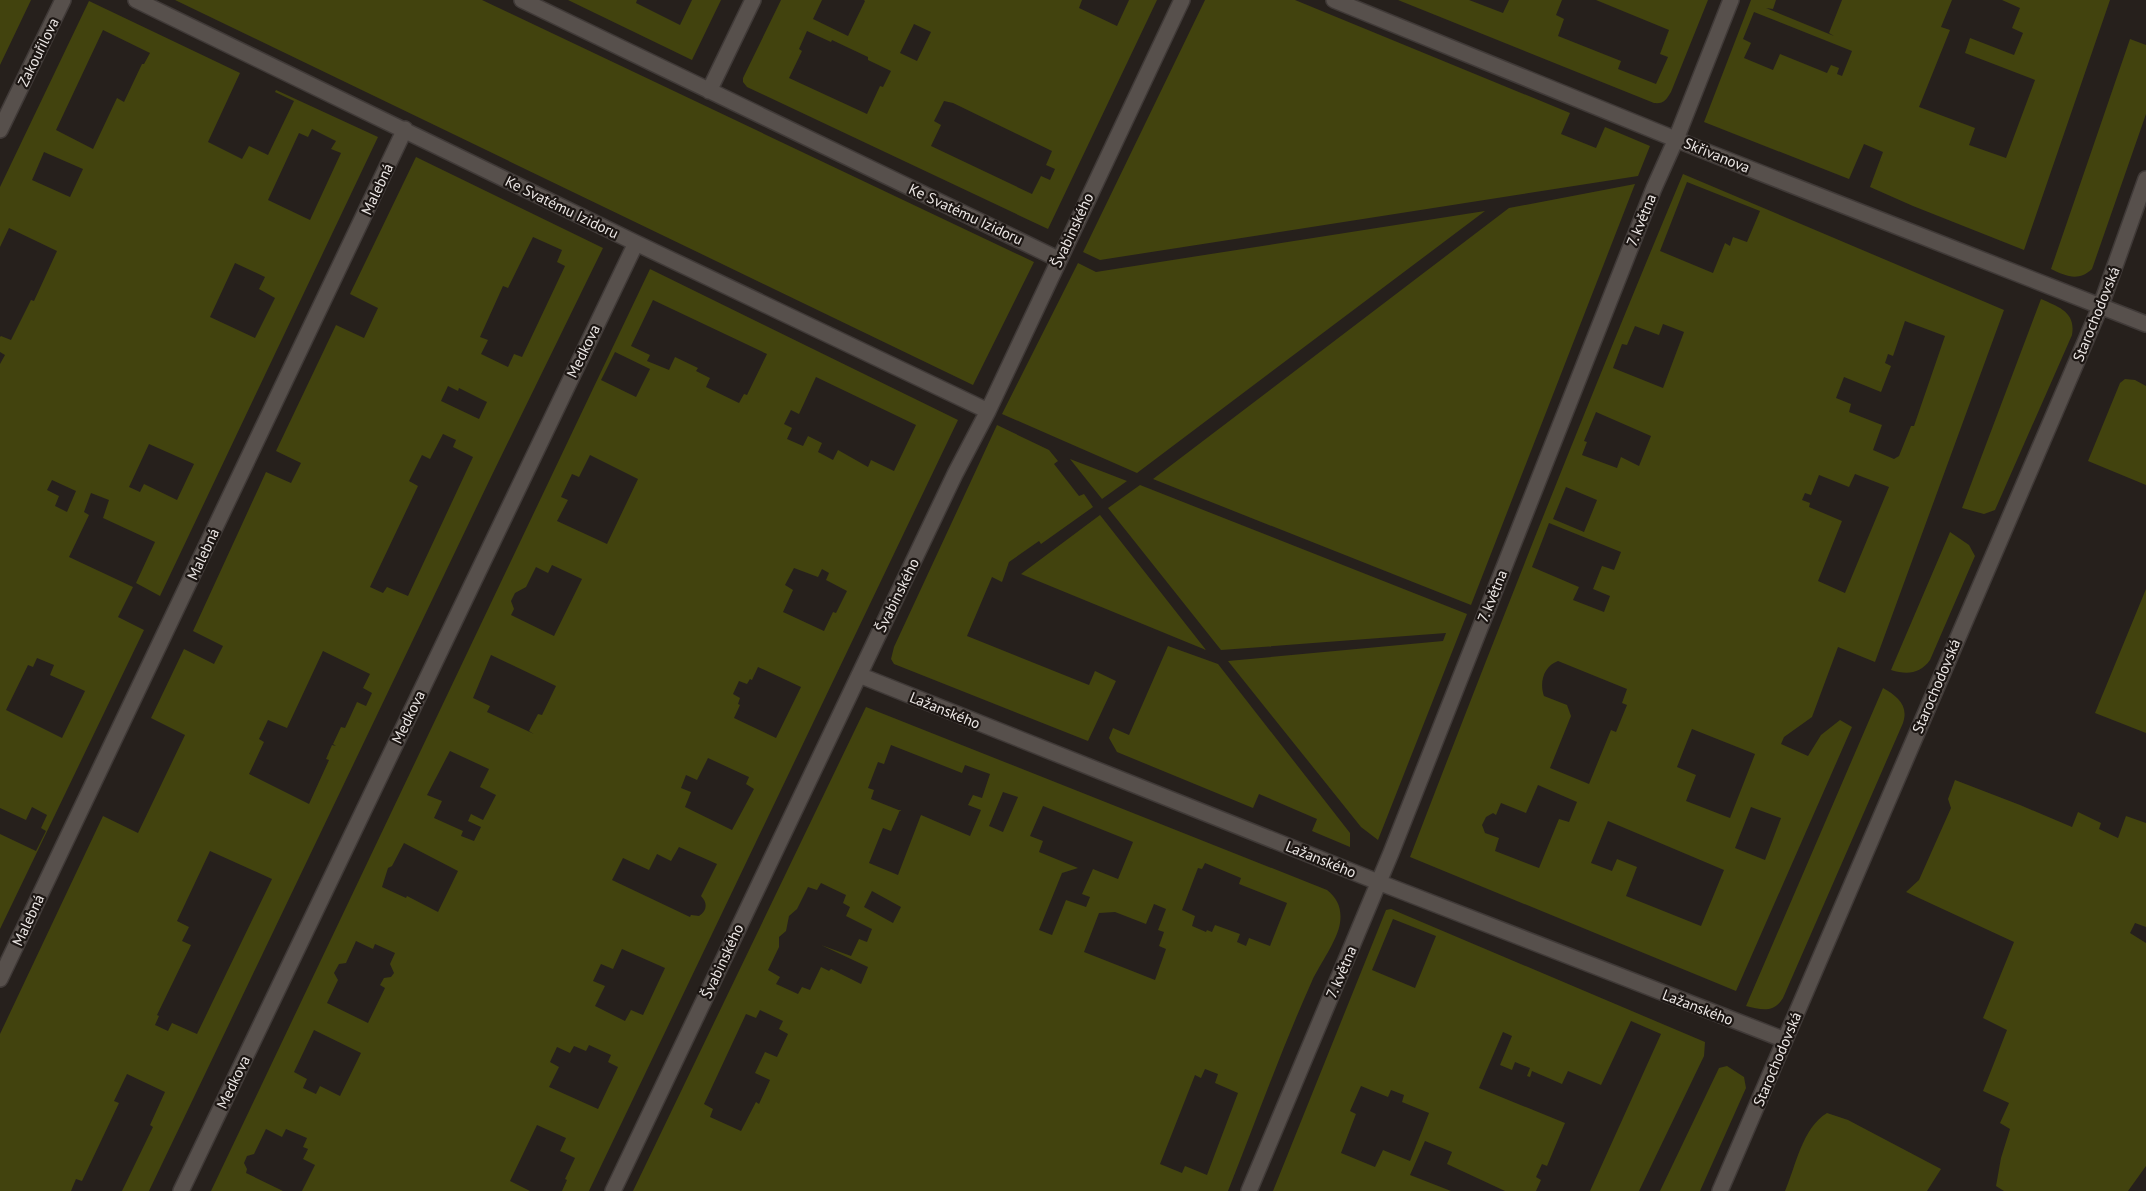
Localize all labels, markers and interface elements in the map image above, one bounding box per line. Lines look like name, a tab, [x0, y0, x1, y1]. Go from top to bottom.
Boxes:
street label: Zakouřilova	[13, 14, 63, 90]
street label: Skřivanova	[1681, 133, 1753, 177]
street label: Malebná	[357, 160, 397, 218]
street label: Ke Svatému Izidoru	[502, 171, 622, 243]
street label: Ke Svatému Izidoru	[906, 179, 1026, 249]
street label: Švabinského	[1046, 190, 1098, 270]
street label: 7. května	[1622, 191, 1660, 249]
street label: Starochodovská	[2068, 264, 2124, 364]
street label: Medkova	[562, 321, 604, 381]
street label: Malebná	[183, 525, 223, 583]
street label: Švabinského	[871, 555, 923, 635]
street label: 7. května	[1473, 567, 1511, 625]
street label: Starochodovská	[1908, 636, 1964, 736]
street label: Medkova	[387, 687, 429, 747]
street label: Lažanského	[907, 687, 983, 733]
street label: Lažanského	[1283, 836, 1359, 882]
street label: Malebná	[8, 891, 48, 949]
street label: Švabinského	[696, 921, 748, 1001]
street label: 7. května	[1321, 943, 1361, 1001]
street label: Lažanského	[1660, 985, 1736, 1029]
street label: Starochodovská	[1749, 1009, 1805, 1109]
street label: Medkova	[212, 1052, 254, 1112]

